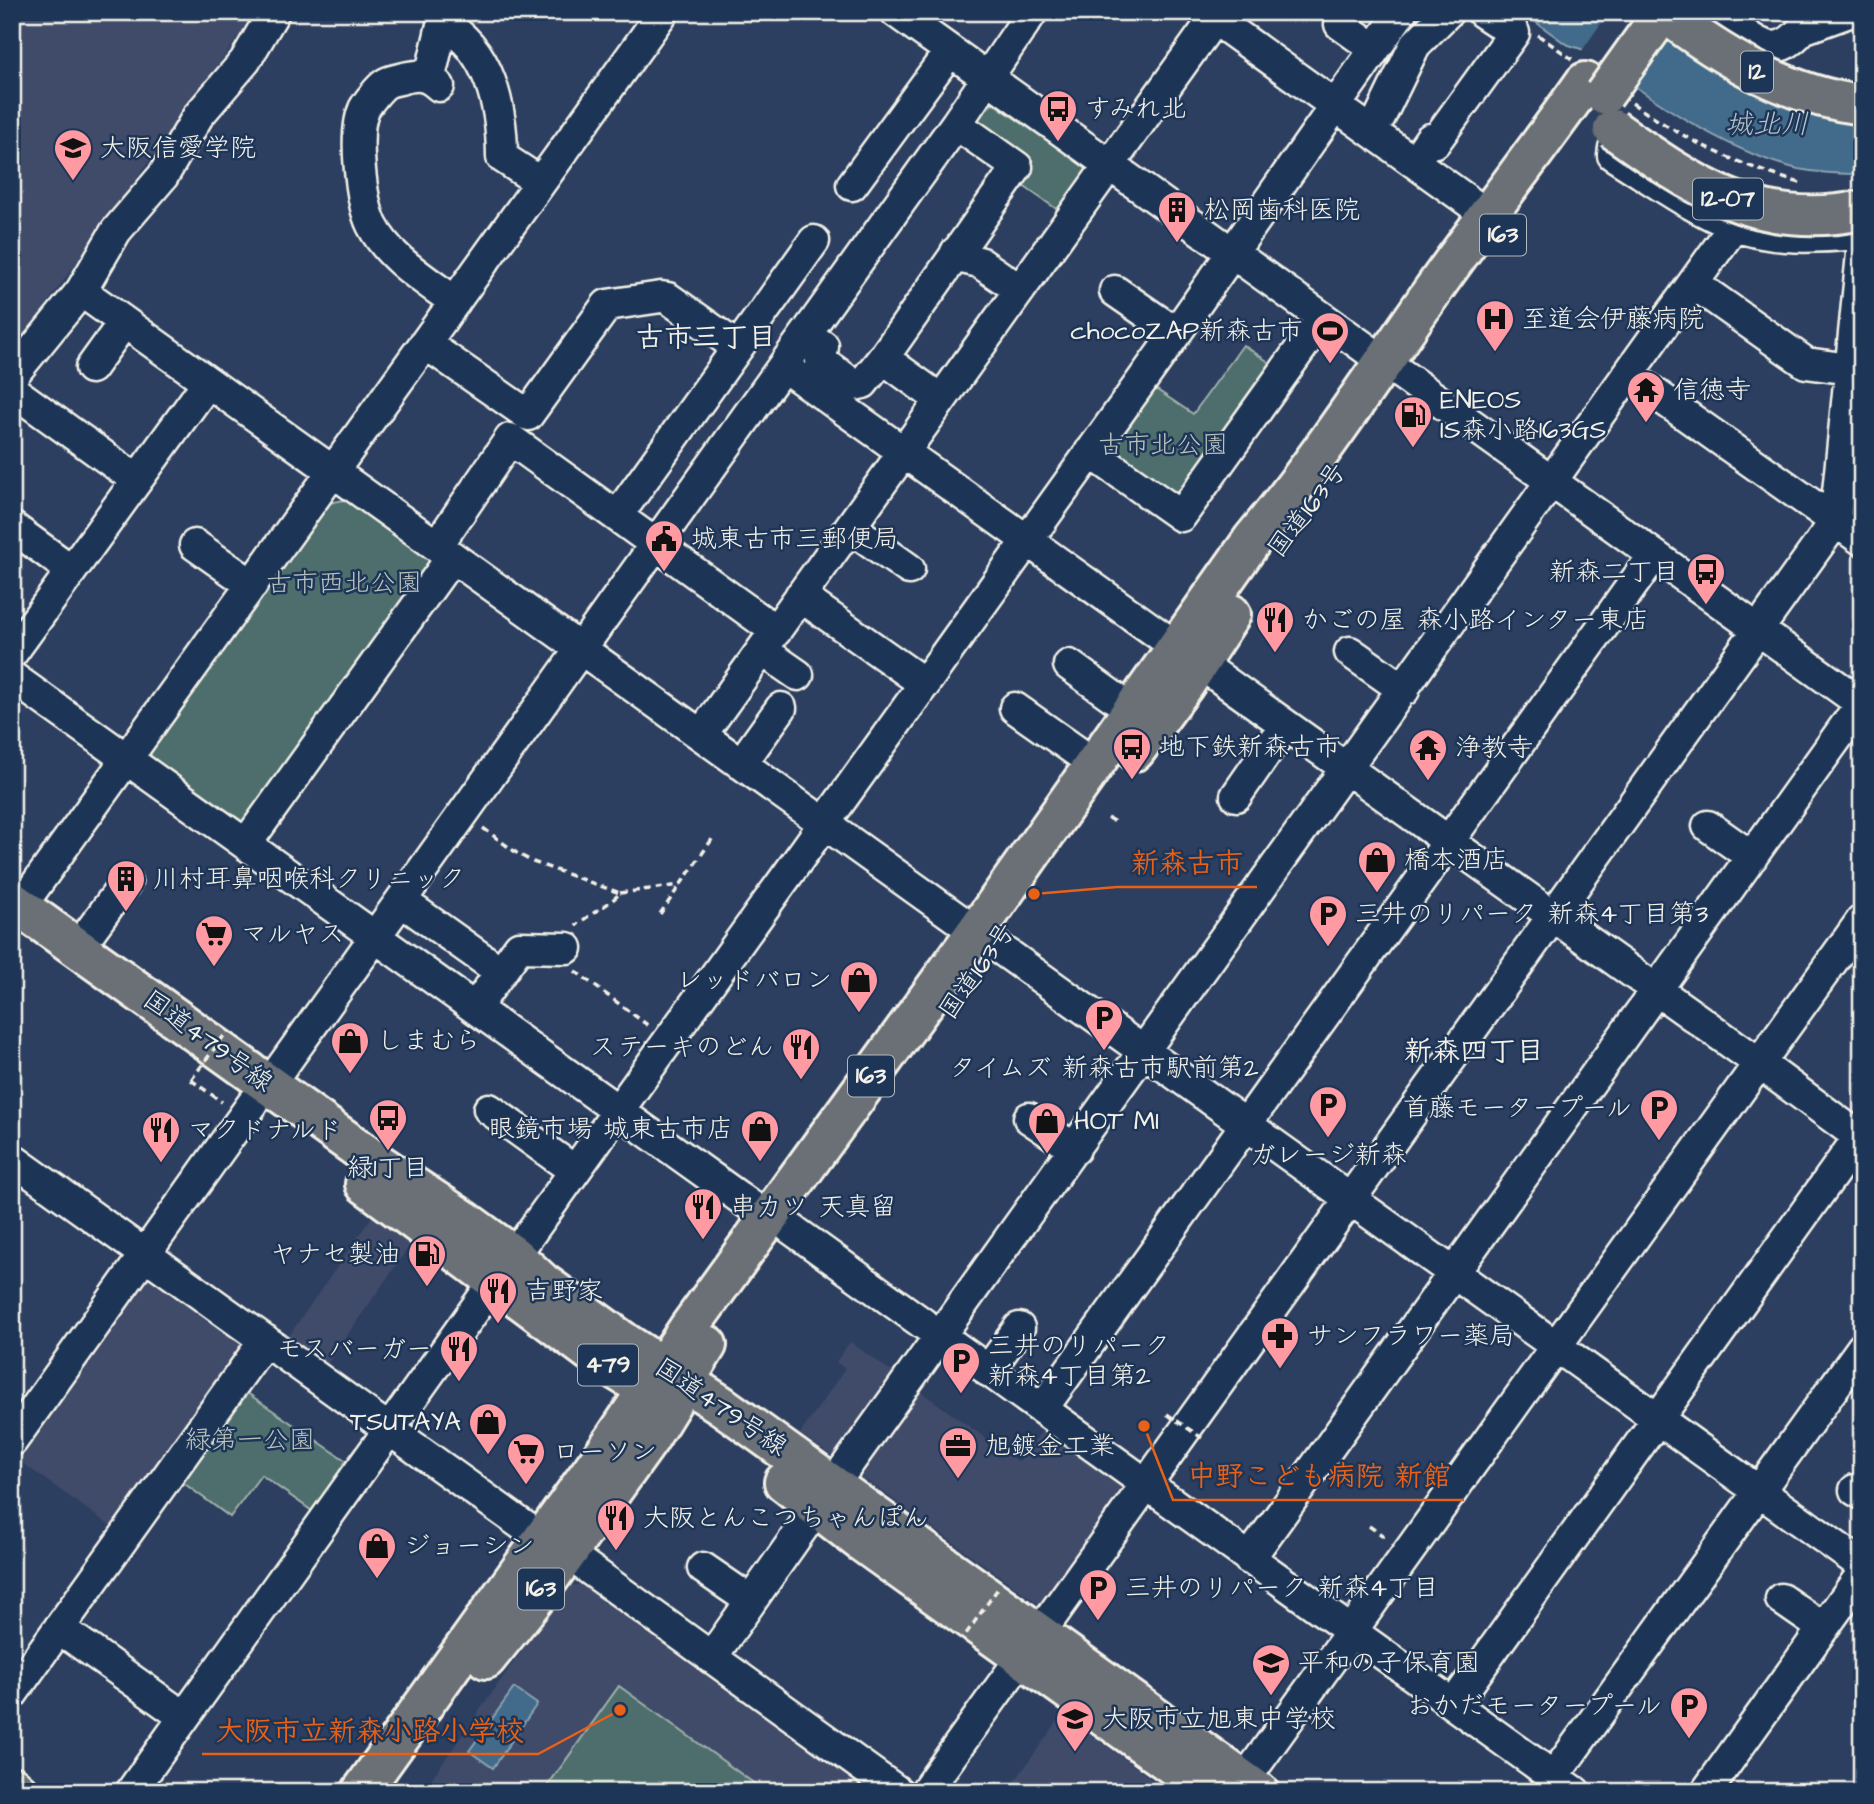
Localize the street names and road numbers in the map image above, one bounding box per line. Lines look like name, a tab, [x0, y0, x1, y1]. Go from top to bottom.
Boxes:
road number: 12	[1741, 52, 1773, 92]
road number: 12-07	[1693, 178, 1763, 219]
road number: 163	[1480, 214, 1526, 256]
street label: 国道163号	[1259, 455, 1355, 565]
street label: 国道163号	[930, 915, 1024, 1027]
street label: 国道479号線	[136, 982, 280, 1100]
road number: 163	[848, 1056, 894, 1096]
road number: 479	[578, 1344, 638, 1386]
street label: 国道479号線	[648, 1349, 794, 1465]
road number: 163	[518, 1568, 564, 1610]

